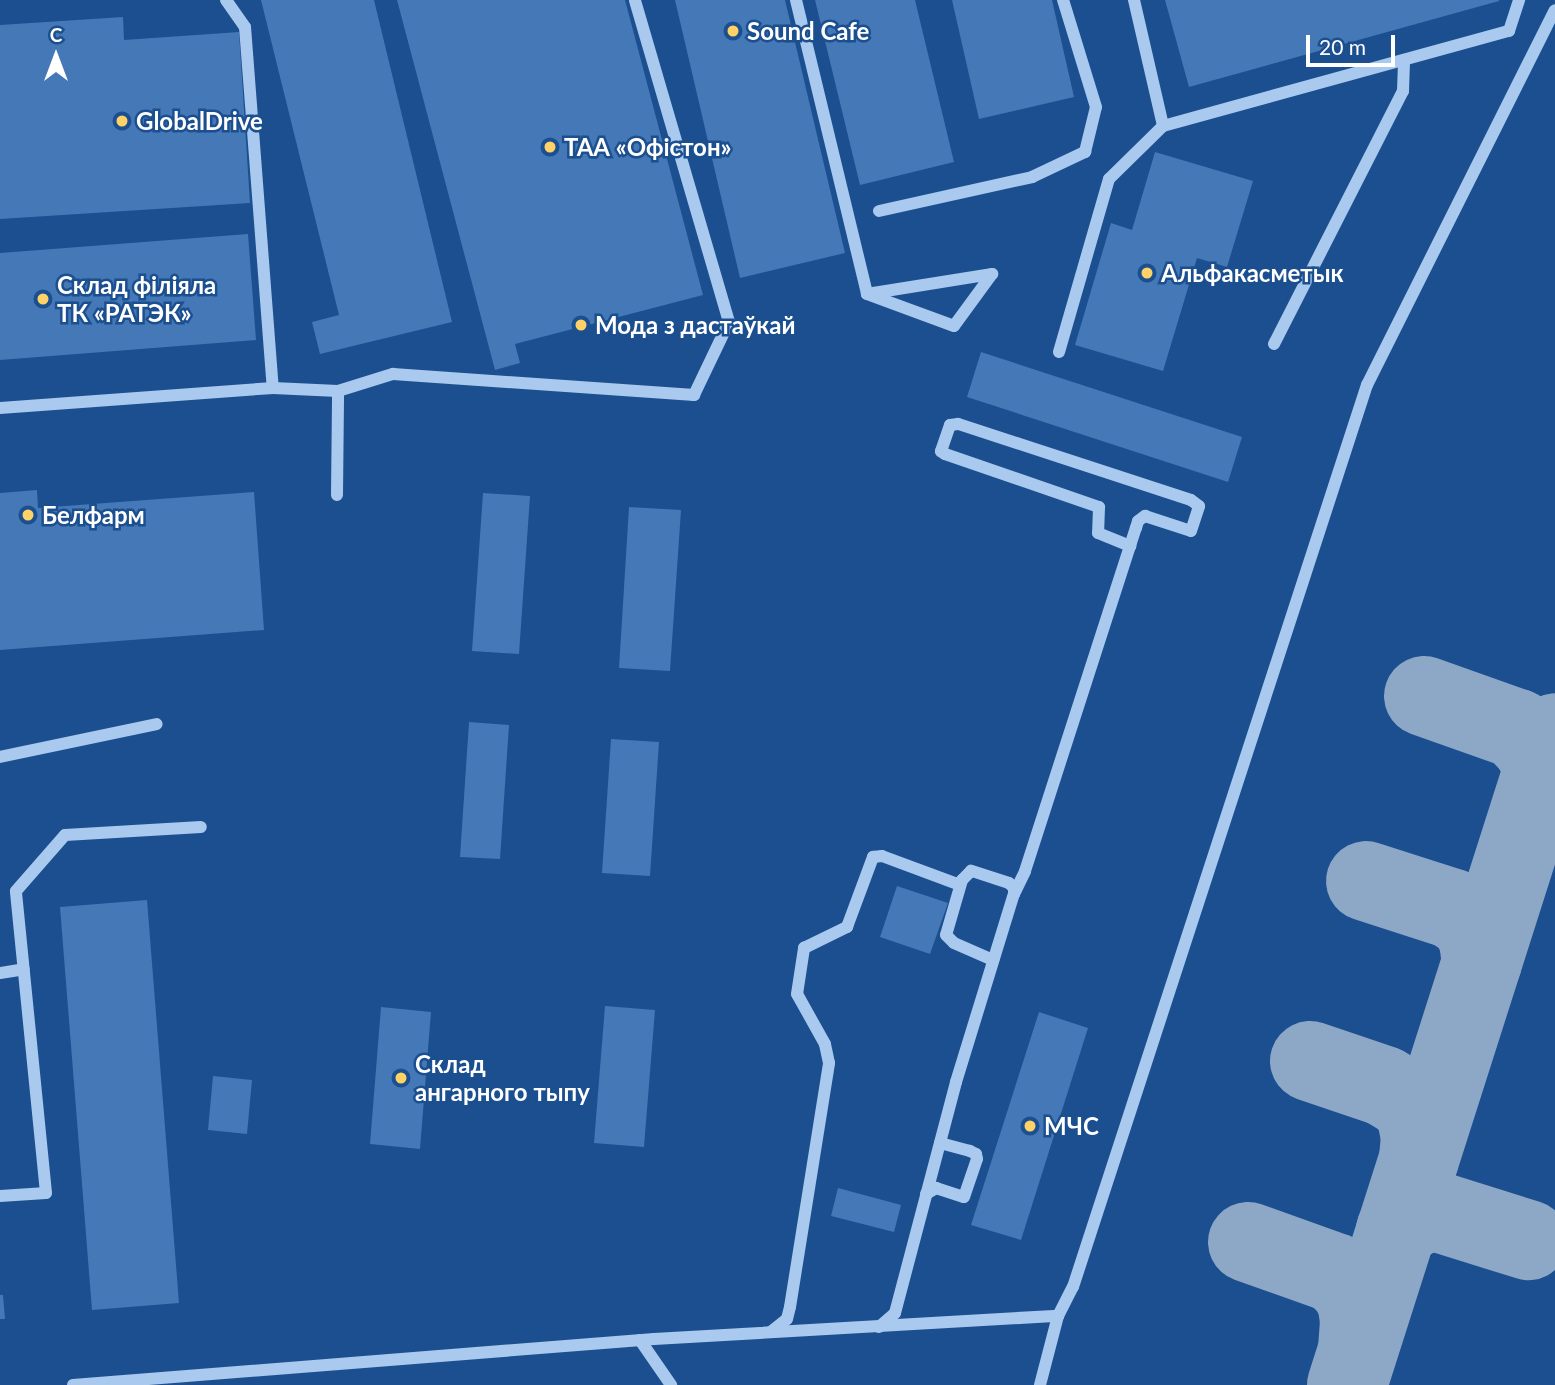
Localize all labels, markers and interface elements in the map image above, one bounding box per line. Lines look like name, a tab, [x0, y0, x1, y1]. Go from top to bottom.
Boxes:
place label: Sound Cafe	[747, 17, 869, 45]
north arrow	[21, 21, 91, 91]
scale bar	[1310, 21, 1399, 65]
text: С	[50, 23, 62, 46]
marker: Sound Cafe	[725, 23, 741, 39]
text: 20 m	[1319, 34, 1366, 59]
place label: GlobalDrive	[136, 107, 263, 135]
marker: GlobalDrive	[114, 113, 130, 129]
place label: ТАА «Офістон»	[564, 133, 732, 161]
marker: ТАА «Офістон»	[542, 139, 558, 155]
place label: Альфакасметык	[1161, 259, 1343, 287]
marker: Альфакасметык	[1139, 265, 1155, 281]
place label: Склад філіяла ТК «РАТЭК»	[57, 271, 216, 327]
marker: Склад філіяла ТК «РАТЭК»	[35, 291, 51, 307]
place label: Мода з дастаўкай	[595, 311, 796, 339]
marker: Мода з дастаўкай	[573, 317, 589, 333]
place label: Белфарм	[42, 501, 145, 529]
marker: Белфарм	[20, 507, 36, 523]
place label: Склад ангарного тыпу	[415, 1050, 590, 1106]
marker: Склад ангарного тыпу	[393, 1070, 409, 1086]
place label: МЧС	[1044, 1112, 1099, 1140]
marker: МЧС	[1022, 1118, 1038, 1134]

